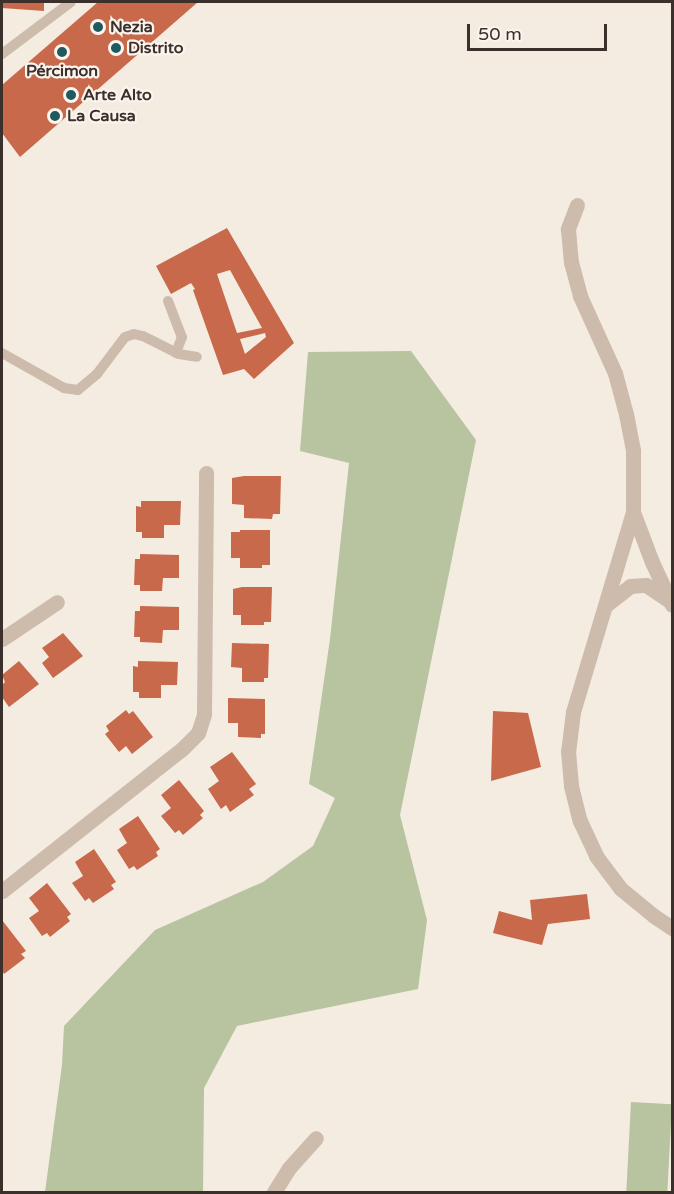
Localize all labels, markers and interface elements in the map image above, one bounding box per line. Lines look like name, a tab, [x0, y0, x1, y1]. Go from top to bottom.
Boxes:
scale bar	[470, 12, 610, 50]
place label: Nezia	[110, 17, 153, 37]
marker: Nezia	[91, 20, 105, 34]
text: 50 m	[478, 23, 522, 45]
place label: Distrito	[128, 38, 183, 58]
marker: Distrito	[109, 41, 123, 55]
marker: Pércimon	[55, 45, 69, 59]
place label: Pércimon	[26, 61, 98, 81]
place label: Arte Alto	[83, 85, 152, 105]
marker: Arte Alto	[64, 88, 78, 102]
place label: La Causa	[67, 106, 136, 126]
marker: La Causa	[48, 109, 62, 123]

